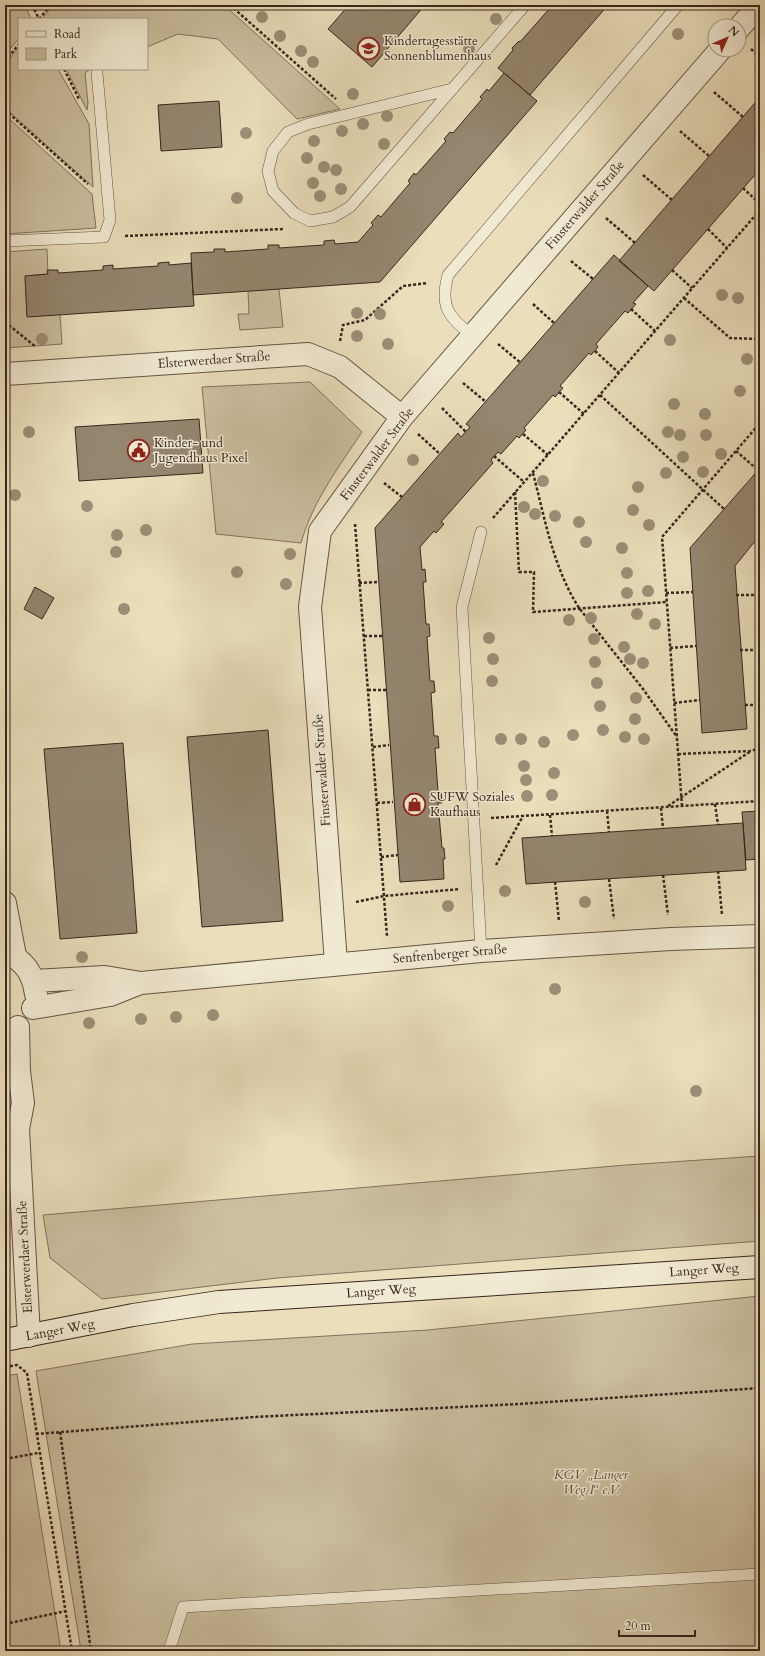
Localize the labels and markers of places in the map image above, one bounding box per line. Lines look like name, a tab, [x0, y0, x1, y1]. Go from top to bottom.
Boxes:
place label: Kindertagesstätte Sonnenblumenhaus	[384, 32, 492, 65]
school or university icon: Kindertagesstätte Sonnenblumenhaus	[356, 35, 382, 61]
place label: Kinder- und Jugendhaus Pixel	[152, 434, 248, 467]
public building icon: Kinder- und Jugendhaus Pixel	[126, 437, 152, 463]
place label: SUFW Soziales Kaufhaus	[430, 788, 515, 821]
shop icon: SUFW Soziales Kaufhaus	[402, 791, 428, 817]

